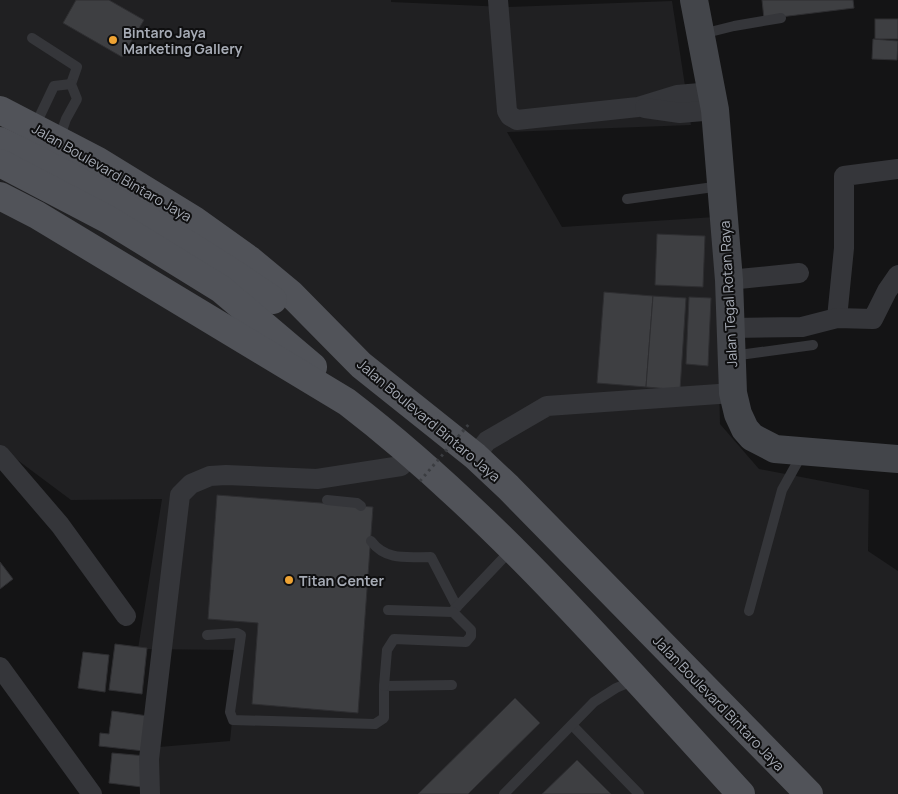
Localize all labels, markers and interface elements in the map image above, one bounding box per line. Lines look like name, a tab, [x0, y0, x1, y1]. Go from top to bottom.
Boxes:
place label: Bintaro Jaya Marketing Gallery	[123, 23, 243, 58]
marker: Bintaro Jaya Marketing Gallery	[107, 34, 119, 46]
street label: Jalan Boulevard Bintaro Jaya	[29, 118, 195, 226]
street label: Jalan Tegal Rotan Raya	[715, 220, 741, 368]
street label: Jalan Boulevard Bintaro Jaya	[353, 354, 505, 486]
place label: Titan Center	[299, 571, 385, 590]
marker: Titan Center	[283, 574, 295, 586]
street label: Jalan Boulevard Bintaro Jaya	[649, 631, 789, 775]

